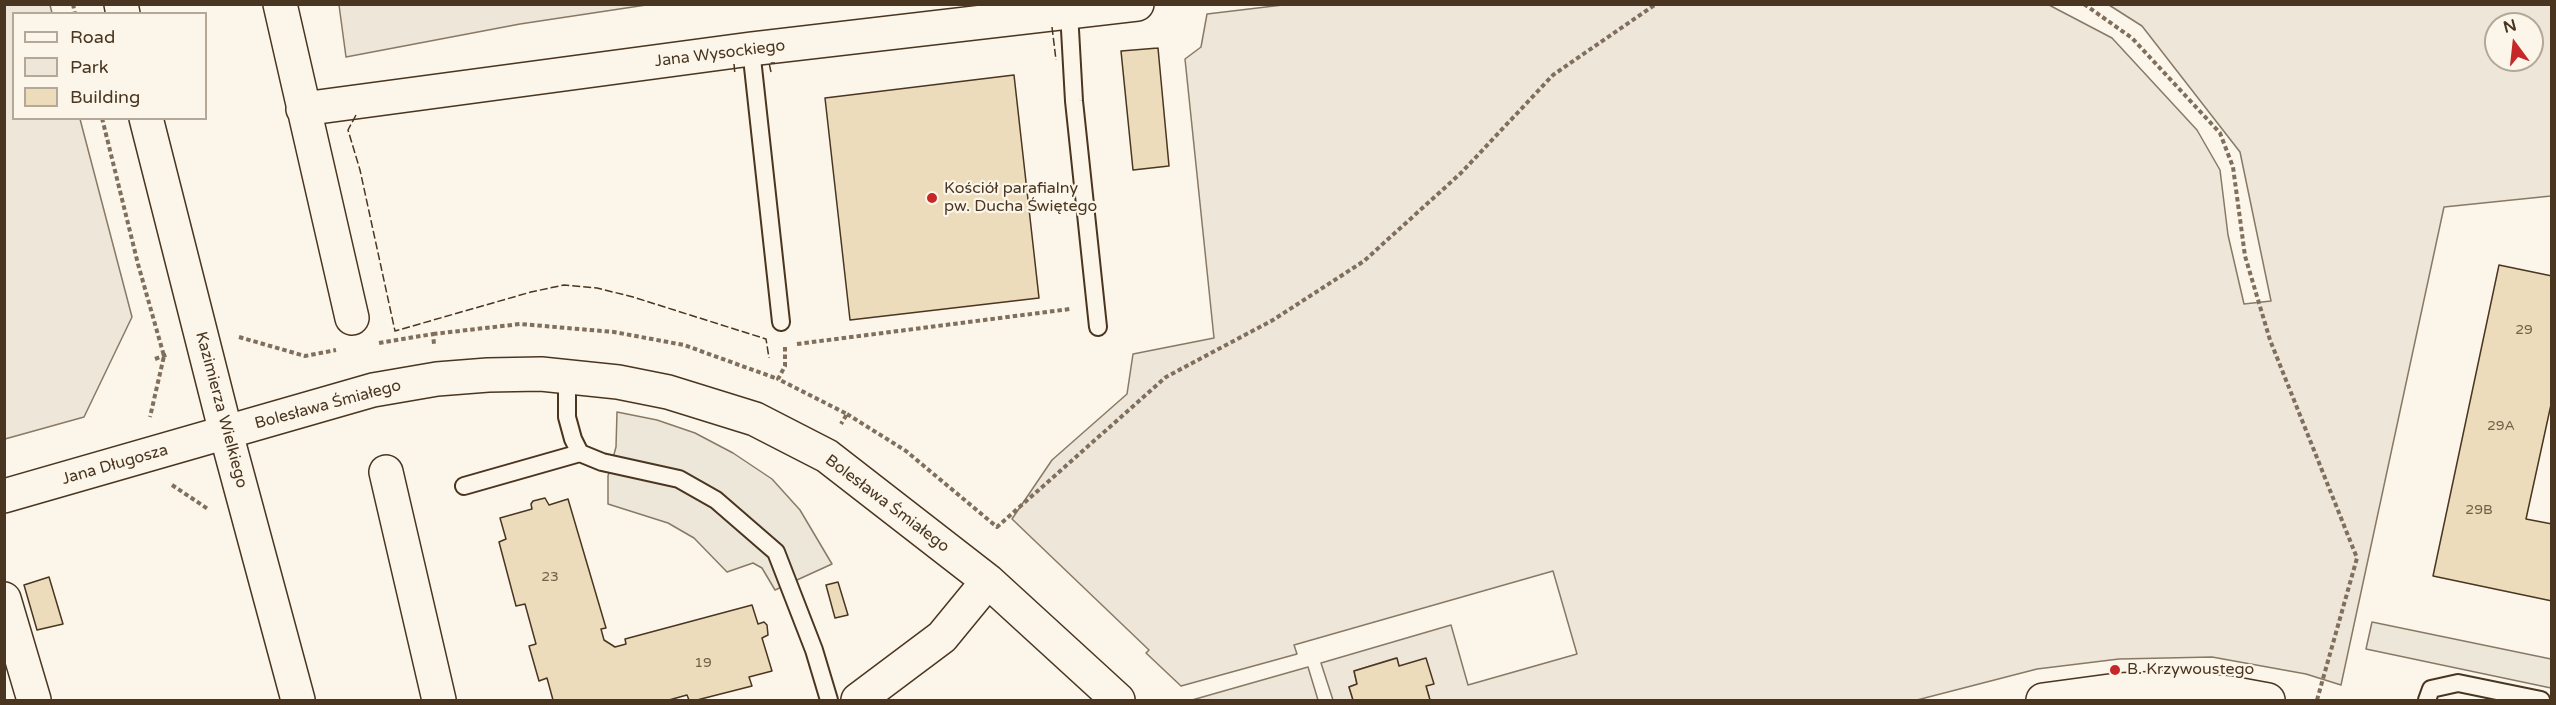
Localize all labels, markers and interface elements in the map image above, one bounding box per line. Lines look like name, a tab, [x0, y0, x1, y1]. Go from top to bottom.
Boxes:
legend	[12, 12, 207, 120]
north arrow	[2484, 12, 2544, 72]
text: N	[2501, 15, 2519, 38]
text: Road	[70, 26, 115, 48]
street label: Jana Wysockiego	[654, 36, 786, 72]
text: Park	[70, 56, 108, 78]
text: Building	[70, 86, 140, 108]
place label: Kościół parafialny pw. Ducha Świętego	[944, 179, 1097, 217]
marker: Kościół parafialny pw. Ducha Świętego	[925, 191, 939, 205]
house number: 29	[2515, 322, 2533, 338]
street label: Kazimierza Wielkiego	[191, 330, 251, 490]
street label: Bolesława Śmiałego	[253, 376, 403, 434]
house number: 29A	[2487, 418, 2515, 434]
street label: Jana Długosza	[60, 441, 170, 489]
street label: Bolesława Śmiałego	[821, 451, 953, 557]
house number: 29B	[2465, 502, 2493, 518]
house number: 23	[541, 569, 559, 585]
house number: 19	[694, 655, 712, 671]
place label: B. Krzywoustego	[2127, 660, 2254, 680]
marker: B. Krzywoustego	[2108, 663, 2122, 677]

